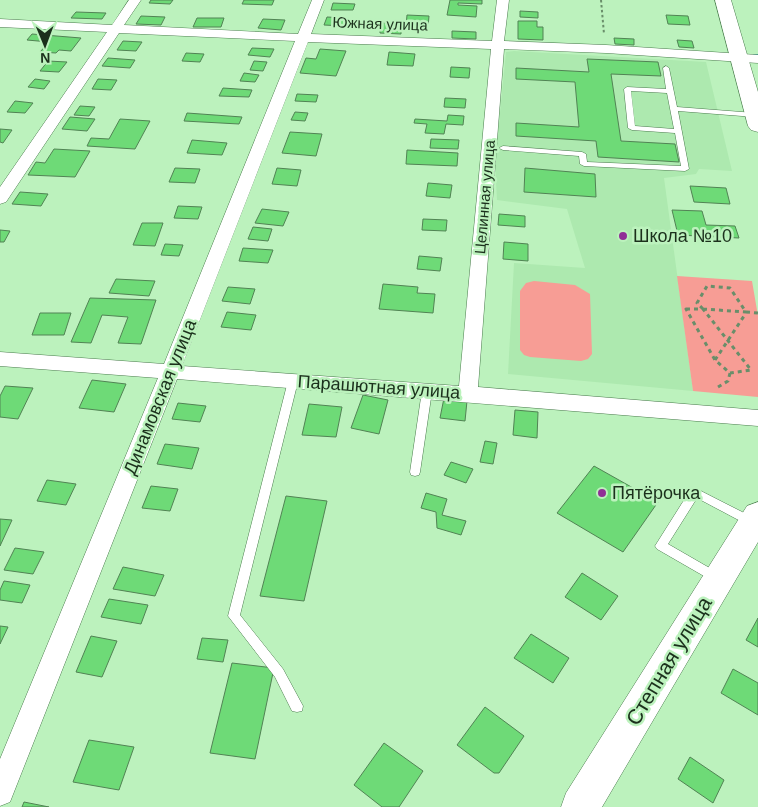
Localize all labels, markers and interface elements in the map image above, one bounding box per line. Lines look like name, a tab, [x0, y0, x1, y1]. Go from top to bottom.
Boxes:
street label: Южная улица	[332, 13, 429, 34]
north arrow	[20, 20, 70, 70]
text: N	[40, 50, 50, 66]
street label: Целинная улица	[471, 139, 498, 255]
place label: Школа №10	[633, 226, 732, 246]
marker: Школа №10	[617, 230, 629, 242]
street label: Динамовская улица	[120, 316, 201, 477]
street label: Парашютная улица	[297, 371, 462, 403]
place label: Пятёрочка	[612, 483, 701, 503]
marker: Пятёрочка	[596, 487, 608, 499]
street label: Степная улица	[621, 592, 716, 729]

